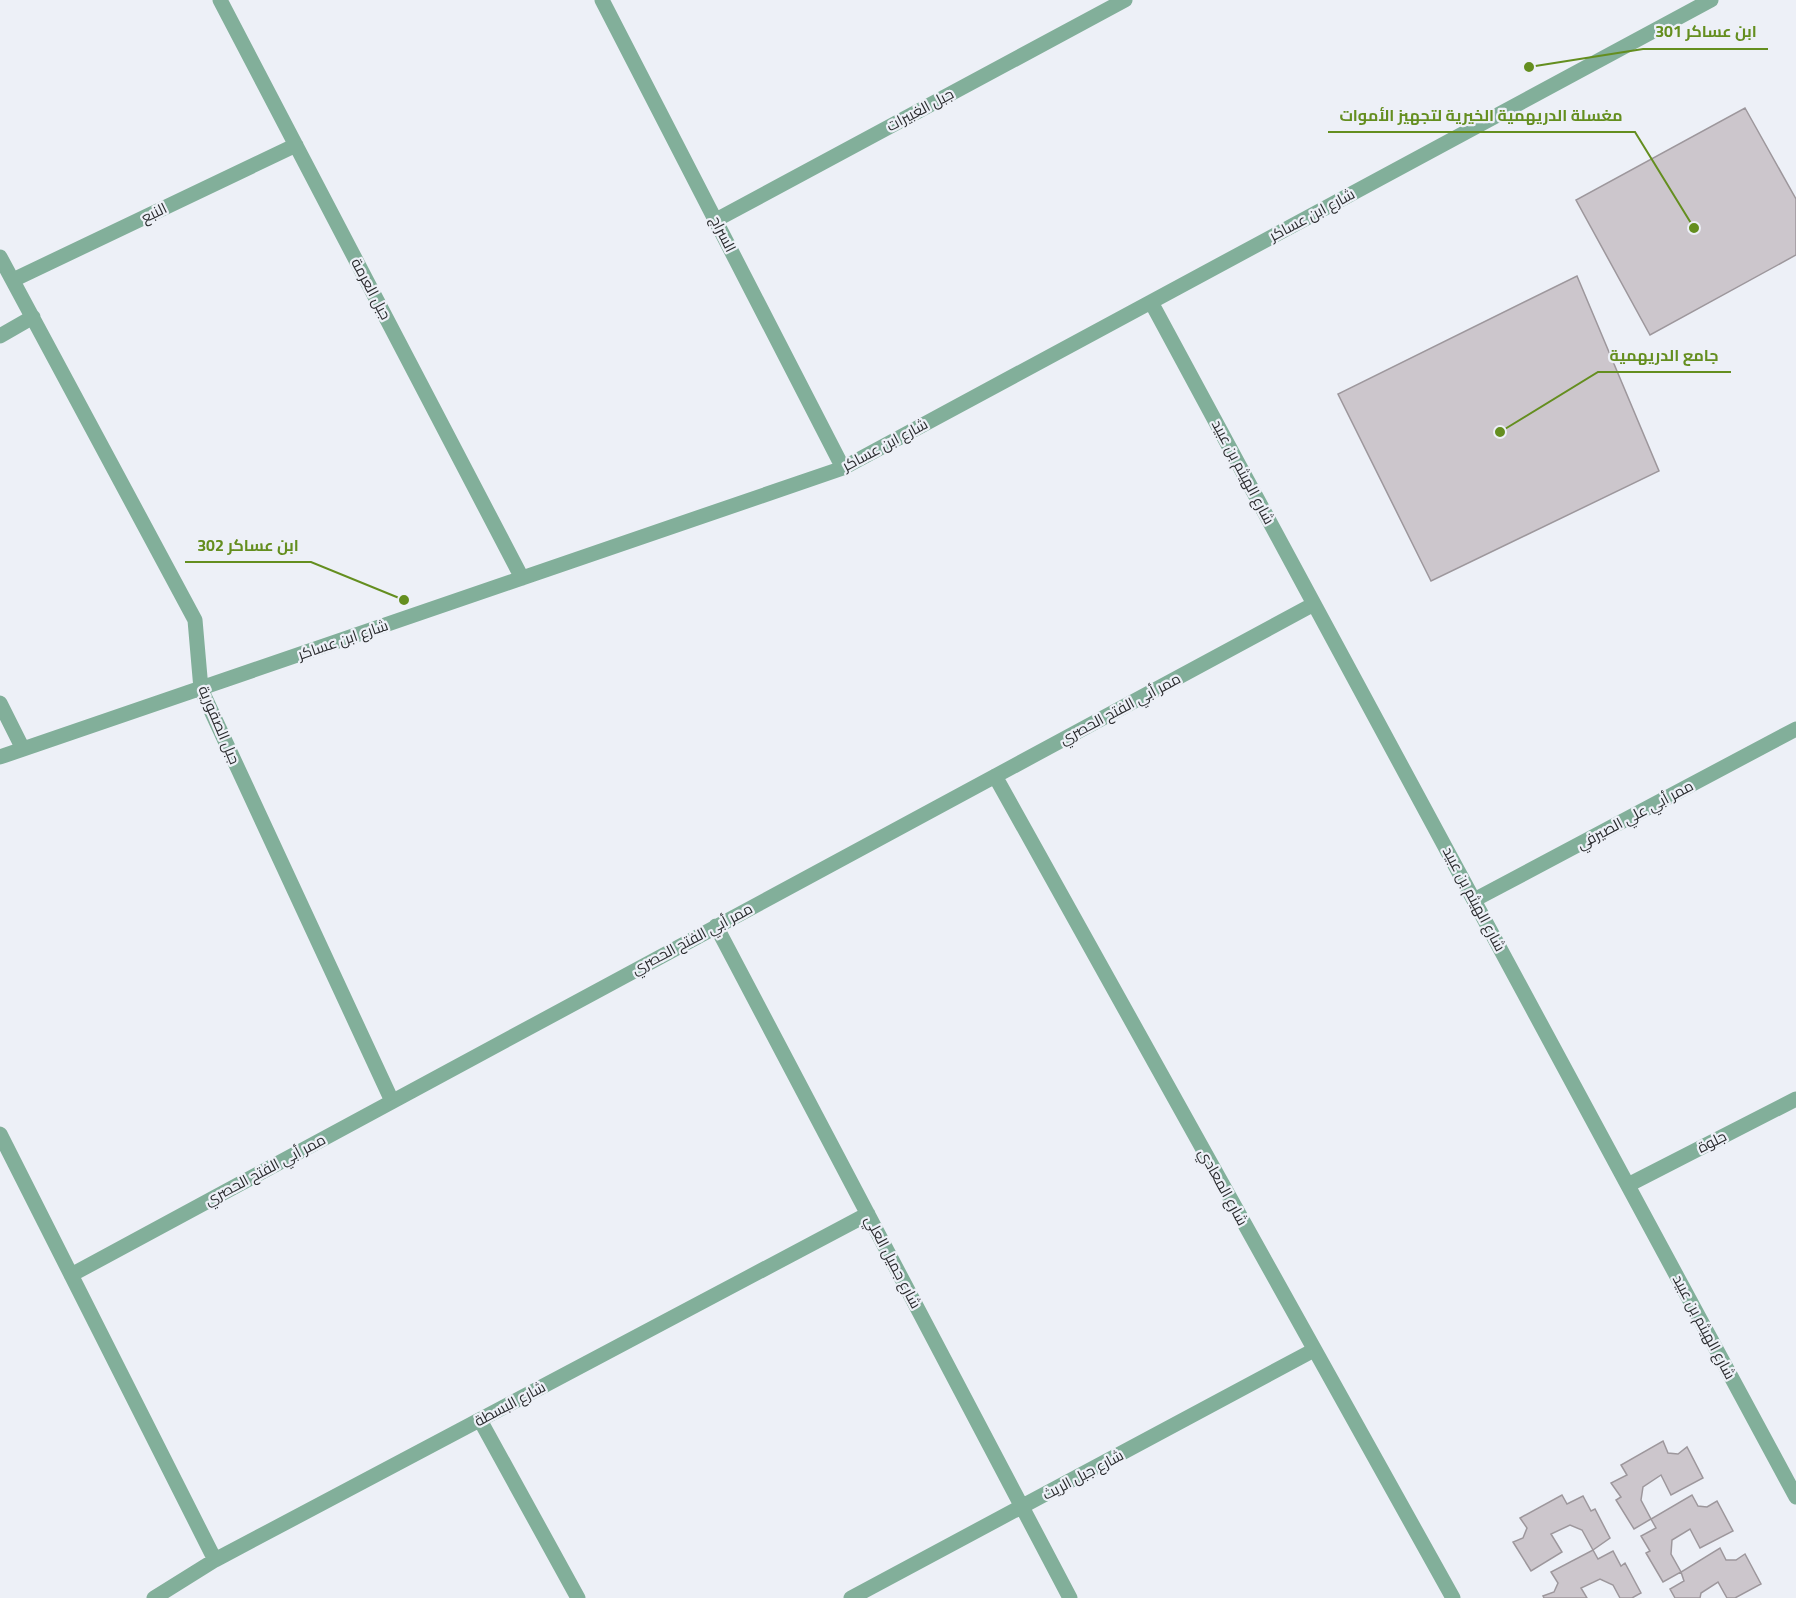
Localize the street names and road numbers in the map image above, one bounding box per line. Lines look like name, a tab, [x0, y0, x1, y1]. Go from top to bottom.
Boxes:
street label: جبل الغبيرات	[881, 80, 959, 140]
street label: شارع ابن عساكر	[1262, 180, 1360, 250]
street label: النبع	[136, 194, 172, 231]
street label: السراج	[702, 210, 745, 257]
street label: جبل العرمة	[343, 252, 400, 325]
street label: شارع ابن عساكر	[835, 410, 933, 480]
street label: شارع الهيثم بن عبيد	[1203, 414, 1283, 530]
street label: شارع ابن عساكر	[293, 610, 392, 669]
street label: ممر أبي الفتح الحصري	[1054, 664, 1186, 753]
street label: جبل الصقورية	[190, 681, 249, 769]
street label: ممر أبي علي الصيرفي	[1571, 771, 1699, 858]
street label: شارع الهيثم بن عبيد	[1434, 841, 1514, 957]
street label: ممر أبي الفتح الحصري	[626, 894, 758, 983]
street label: جلوة	[1692, 1122, 1732, 1161]
street label: ممر أبي الفتح الحصري	[199, 1125, 331, 1214]
street label: شارع المعادي	[1190, 1142, 1257, 1231]
street label: شارع جميل العلي	[857, 1210, 930, 1314]
street label: شارع الهيثم بن عبيد	[1664, 1269, 1744, 1385]
street label: شارع البسطة	[469, 1373, 551, 1435]
street label: شارع جبل الريث	[1037, 1441, 1129, 1508]

